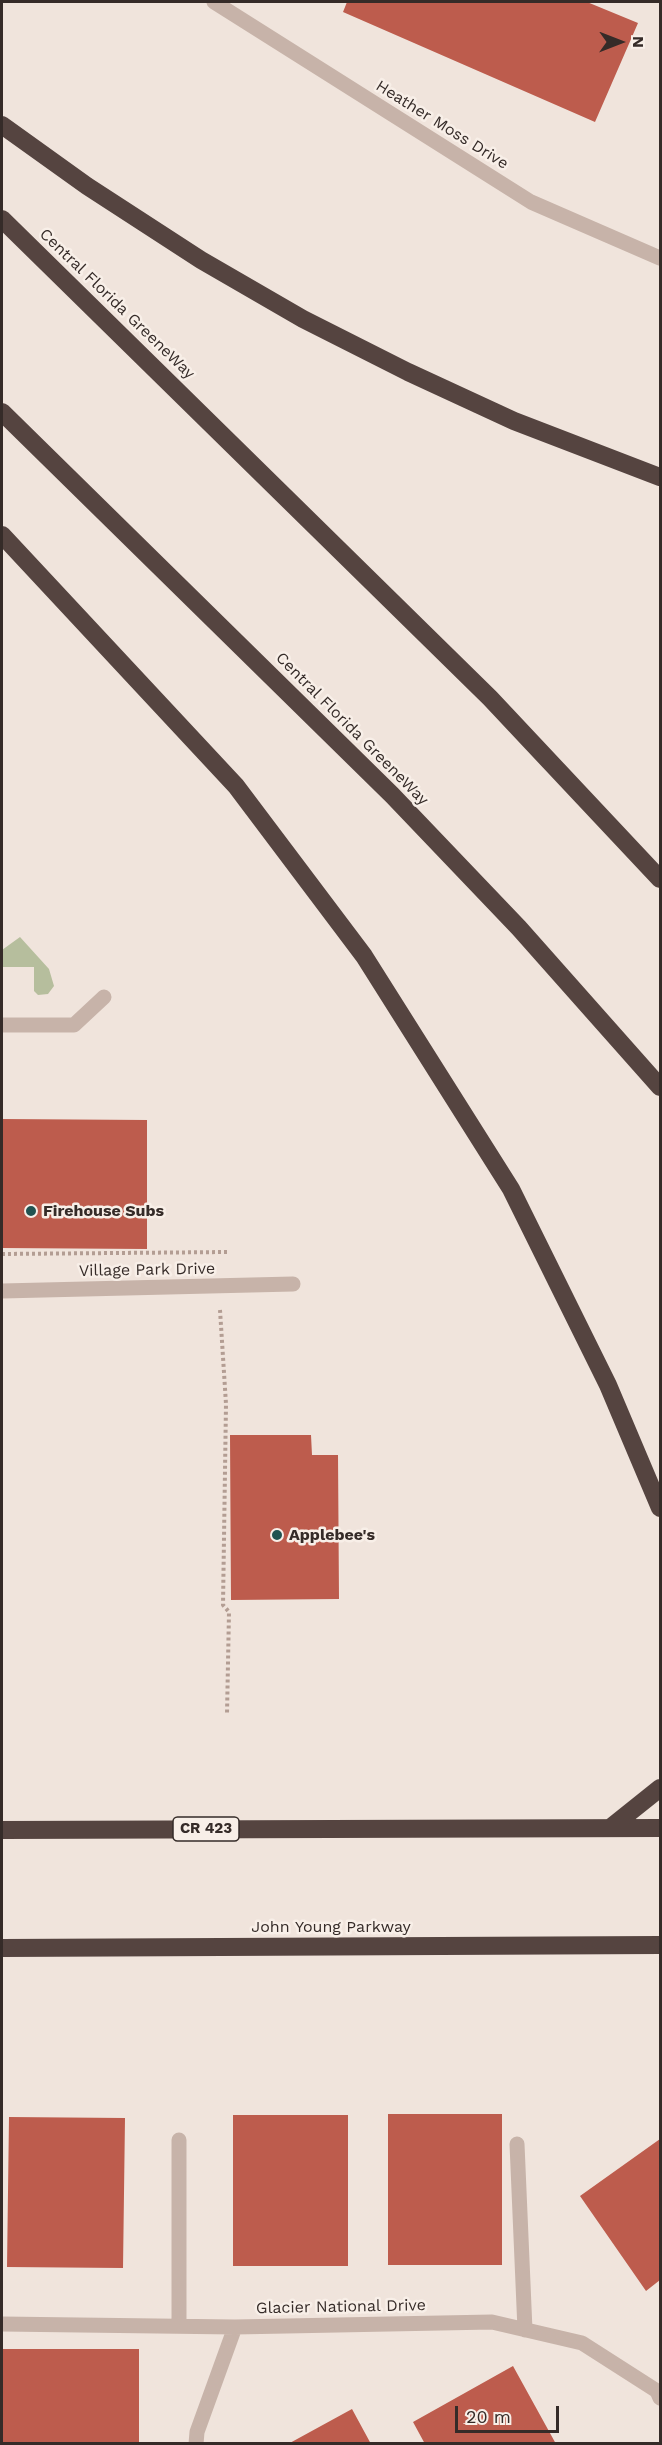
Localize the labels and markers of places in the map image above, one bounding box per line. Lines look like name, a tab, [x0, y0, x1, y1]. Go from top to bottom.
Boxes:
place label: Firehouse Subs	[43, 1201, 164, 1221]
marker: Firehouse Subs	[24, 1204, 38, 1218]
place label: Applebee's	[289, 1525, 375, 1545]
marker: Applebee's	[270, 1528, 284, 1542]

